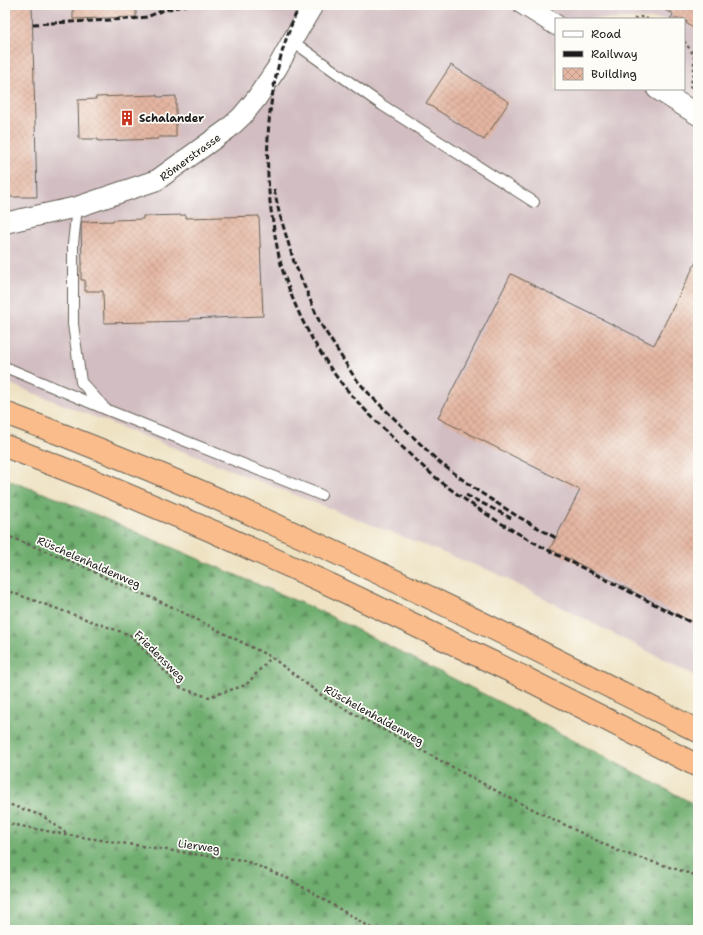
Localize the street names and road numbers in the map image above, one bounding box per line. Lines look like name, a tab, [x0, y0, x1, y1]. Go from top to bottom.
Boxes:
street label: Römerstrasse	[157, 130, 224, 185]
street label: Rüschelenhaldenweg	[35, 533, 143, 592]
street label: Friedensweg	[131, 627, 189, 685]
street label: Rüschelenhaldenweg	[321, 682, 427, 749]
street label: Lierweg	[177, 836, 221, 857]

